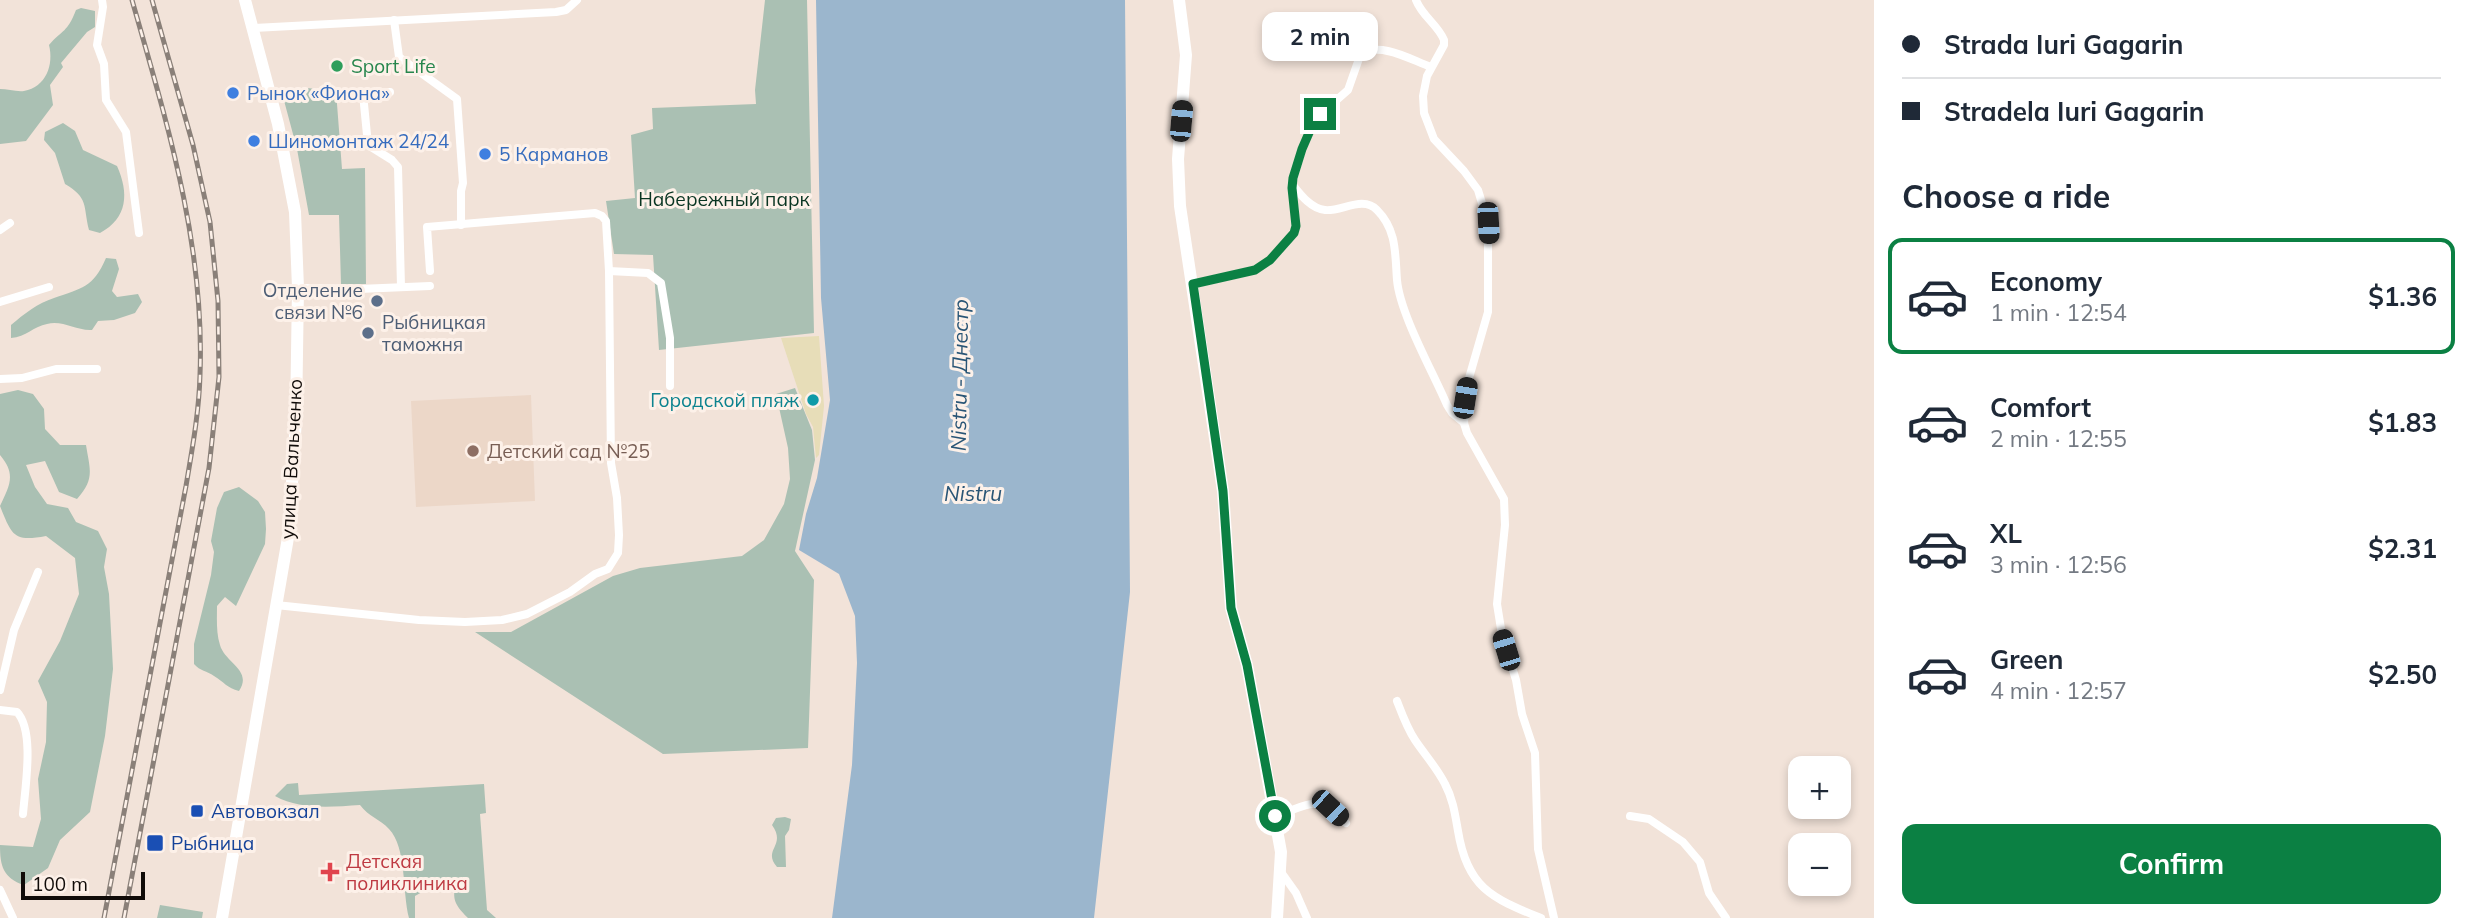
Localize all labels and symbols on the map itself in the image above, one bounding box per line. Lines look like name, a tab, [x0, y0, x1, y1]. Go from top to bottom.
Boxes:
callout: 2 min	[1262, 12, 1378, 61]
place label: Sport Life	[351, 54, 435, 78]
marker: Sport Life	[329, 58, 345, 74]
place label: Рынок «Фиона»	[247, 81, 390, 105]
marker: Рынок «Фиона»	[225, 85, 241, 101]
route end	[1304, 98, 1336, 130]
car	[1169, 99, 1194, 143]
place label: Шиномонтаж 24/24	[268, 129, 449, 153]
marker: Шиномонтаж 24/24	[246, 133, 262, 149]
place label: 5 Карманов	[499, 142, 608, 166]
marker: 5 Карманов	[477, 146, 493, 162]
park label: Набережный парк	[638, 187, 811, 211]
car	[1477, 201, 1500, 245]
place label: Отделение связи №6	[263, 278, 363, 324]
marker: Отделение связи №6	[369, 293, 385, 309]
water label: Nistru - Днестр	[945, 299, 973, 451]
place label: Рыбницкая таможня	[382, 310, 486, 356]
marker: Рыбницкая таможня	[360, 325, 376, 341]
car	[1452, 376, 1479, 420]
street label: улица Вальченко	[275, 378, 307, 540]
place label: Городской пляж	[650, 388, 800, 412]
marker: Городской пляж	[805, 392, 821, 408]
place label: Детский сад №25	[487, 439, 650, 463]
marker: Детский сад №25	[465, 443, 481, 459]
water label: Nistru	[944, 480, 1002, 506]
car	[1490, 627, 1523, 673]
car	[1308, 786, 1353, 830]
place label: Автовокзал	[211, 799, 320, 823]
route start	[1259, 800, 1291, 832]
marker: Автовокзал	[189, 803, 205, 819]
place label: Рыбница	[171, 831, 254, 855]
marker: Рыбница	[145, 833, 165, 853]
place label: Детская поликлиника	[346, 849, 468, 895]
marker: Детская поликлиника	[320, 862, 340, 882]
scale bar	[21, 869, 145, 901]

